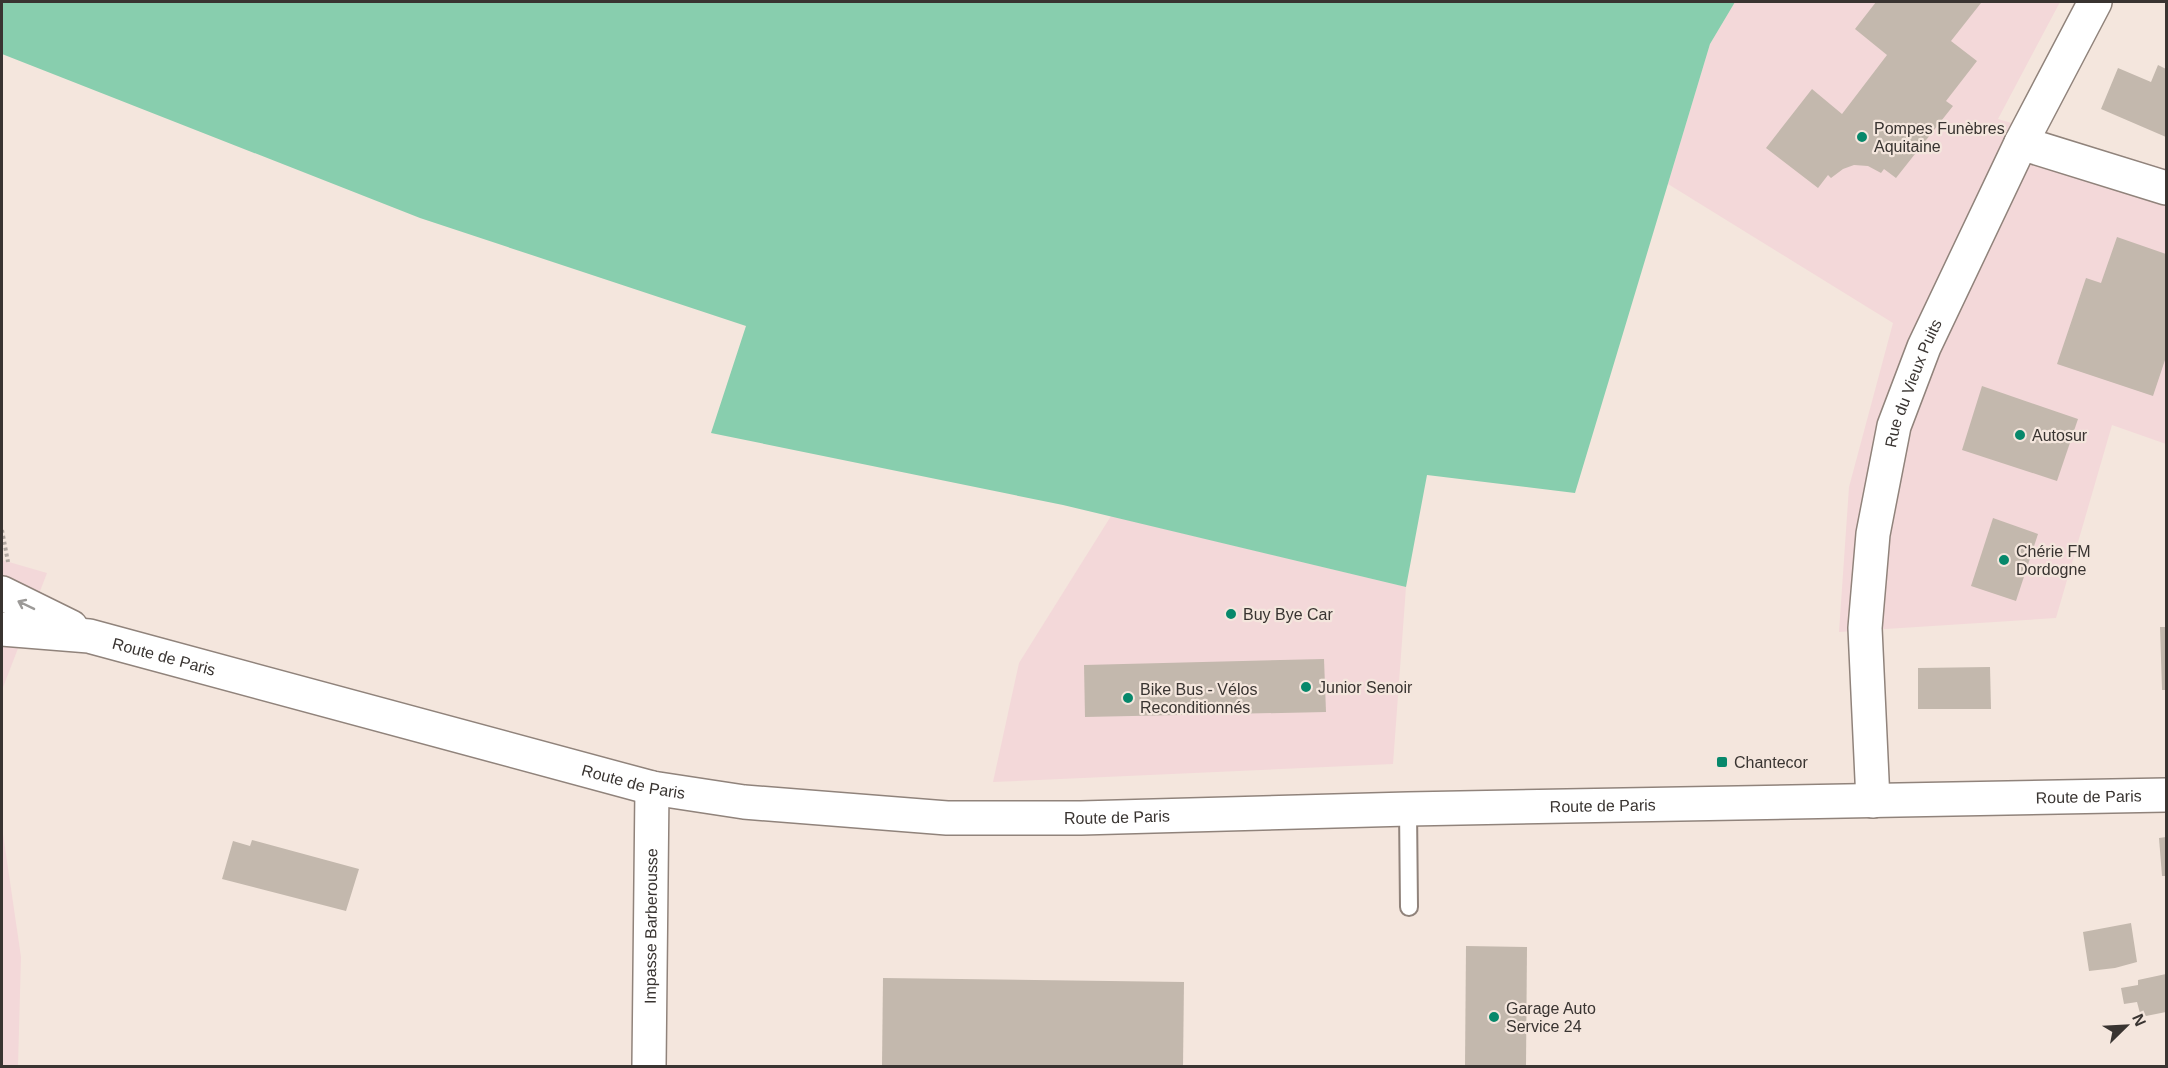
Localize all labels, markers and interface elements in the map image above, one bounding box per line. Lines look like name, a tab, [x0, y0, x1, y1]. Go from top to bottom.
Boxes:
place label: Pompes Funèbres Aquitaine	[1874, 120, 2005, 155]
marker: Pompes Funèbres Aquitaine	[1855, 130, 1869, 144]
street label: Rue du Vieux Puits	[1882, 317, 1945, 449]
place label: Autosur	[2032, 427, 2088, 444]
marker: Autosur	[2013, 428, 2027, 442]
place label: Chérie FM Dordogne	[2016, 543, 2091, 578]
marker: Chérie FM Dordogne	[1997, 553, 2011, 567]
one-way arrow	[18, 599, 36, 611]
place label: Buy Bye Car	[1243, 606, 1333, 623]
marker: Buy Bye Car	[1224, 607, 1238, 621]
street label: Route de Paris	[111, 635, 217, 679]
place label: Junior Senoir	[1318, 679, 1413, 696]
marker: Junior Senoir	[1299, 680, 1313, 694]
place label: Bike Bus - Vélos Reconditionnés	[1140, 681, 1257, 716]
marker: Bike Bus - Vélos Reconditionnés	[1121, 691, 1135, 705]
place label: Chantecor	[1734, 754, 1808, 771]
marker: Chantecor	[1715, 755, 1729, 769]
street label: Route de Paris	[580, 761, 686, 802]
street label: Route de Paris	[2036, 787, 2142, 806]
street label: Route de Paris	[1550, 796, 1656, 815]
street label: Route de Paris	[1064, 808, 1170, 827]
street label: Impasse Barberousse	[642, 848, 660, 1004]
north arrow	[2096, 996, 2156, 1056]
place label: Garage Auto Service 24	[1506, 1000, 1596, 1035]
marker: Garage Auto Service 24	[1487, 1010, 1501, 1024]
text: N	[2129, 1011, 2149, 1029]

